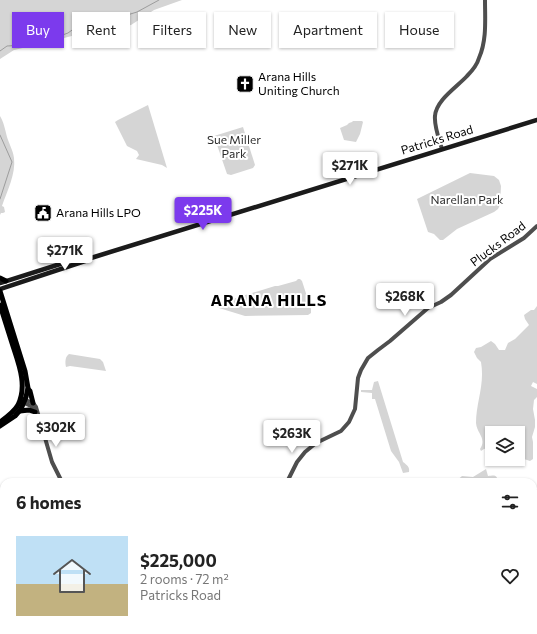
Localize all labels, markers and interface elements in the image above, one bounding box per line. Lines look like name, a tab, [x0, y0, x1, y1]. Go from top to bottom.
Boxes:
chip: Buy	[12, 12, 64, 48]
chip: Rent	[72, 12, 130, 48]
chip: Filters	[138, 12, 206, 48]
chip: New	[214, 12, 271, 48]
chip: Apartment	[279, 12, 377, 48]
chip: House	[385, 12, 454, 48]
place label: Arana Hills Uniting Church	[258, 69, 340, 97]
church icon: Arana Hills Uniting Church	[235, 74, 255, 94]
street label: Patricks Road	[399, 121, 475, 157]
park label: Sue Miller Park	[207, 132, 261, 160]
pin: $271K	[322, 152, 378, 186]
text: $271K	[332, 157, 368, 173]
park label: Narellan Park	[431, 192, 504, 206]
pin: $225K	[175, 197, 231, 231]
text: $225K	[184, 202, 222, 218]
public building icon: Arana Hills LPO	[33, 203, 53, 223]
place label: Arana Hills LPO	[56, 205, 141, 219]
street label: Plucks Road	[467, 218, 528, 269]
pin: $271K	[37, 237, 93, 271]
text: $271K	[47, 242, 83, 258]
pin: $268K	[377, 283, 433, 317]
text: $268K	[385, 288, 425, 304]
district label: ARANA HILLS	[211, 290, 327, 309]
pin: $302K	[28, 414, 84, 448]
text: $302K	[36, 419, 76, 435]
pin: $263K	[264, 420, 320, 454]
text: $263K	[272, 425, 312, 441]
map controls	[485, 426, 525, 466]
button: layers	[485, 426, 525, 466]
icon: filters	[499, 491, 521, 513]
text: 6 homes	[16, 492, 81, 513]
text: $225,000	[140, 550, 217, 571]
icon: home	[48, 552, 96, 600]
icon: heart	[499, 565, 521, 587]
text: 2 rooms · 72 m²	[140, 571, 229, 587]
text: Patricks Road	[140, 587, 221, 603]

